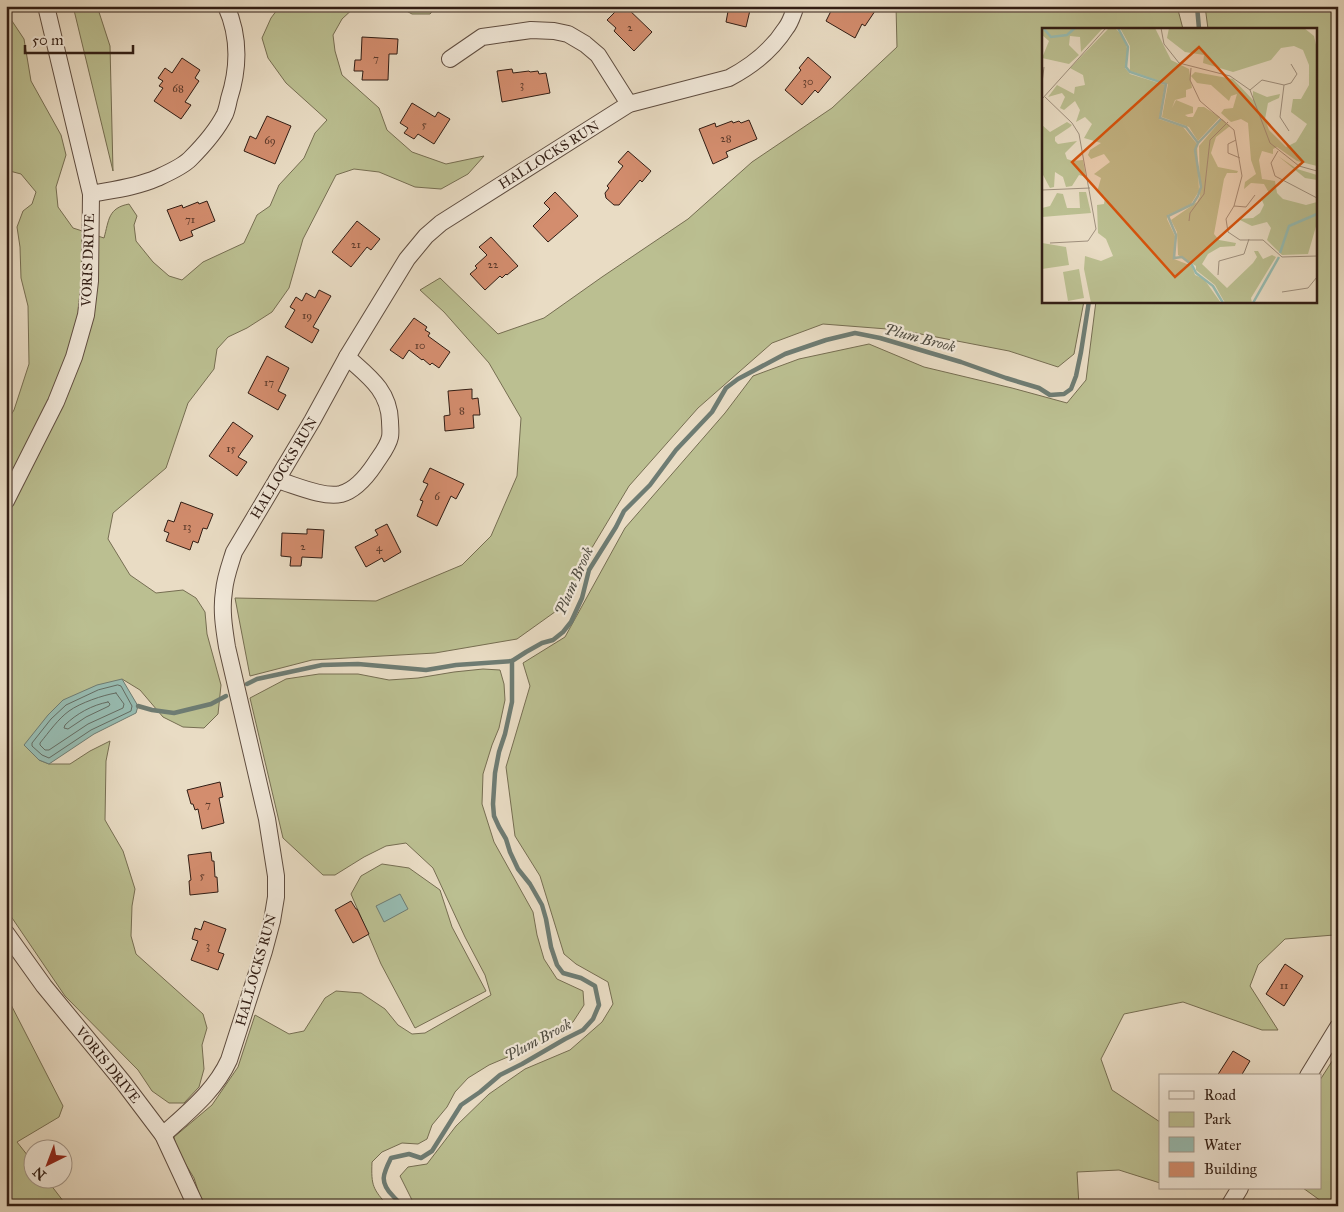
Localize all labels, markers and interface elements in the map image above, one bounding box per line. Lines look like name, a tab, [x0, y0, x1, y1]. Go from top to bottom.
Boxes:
house number: 2	[627, 21, 633, 34]
scale bar	[25, 22, 132, 54]
inset map	[1042, 28, 1316, 302]
text: 50 m	[32, 31, 64, 49]
house number: 7	[373, 52, 379, 65]
house number: 30	[803, 75, 813, 88]
house number: 3	[520, 78, 524, 91]
house number: 68	[172, 82, 184, 95]
street label: HALLOCKS RUN	[495, 117, 603, 193]
house number: 5	[421, 118, 427, 131]
house number: 28	[720, 132, 732, 145]
house number: 69	[264, 134, 276, 147]
street label: VORIS DRIVE	[78, 213, 98, 308]
house number: 71	[185, 213, 195, 226]
house number: 21	[351, 238, 361, 251]
house number: 22	[488, 258, 499, 271]
house number: 19	[302, 309, 312, 322]
water label: Plum Brook	[882, 320, 958, 356]
house number: 10	[415, 339, 425, 352]
house number: 17	[264, 376, 274, 389]
house number: 8	[459, 404, 465, 417]
street label: HALLOCKS RUN	[247, 414, 321, 522]
house number: 15	[226, 442, 236, 455]
house number: 6	[434, 490, 440, 503]
house number: 13	[183, 520, 191, 533]
house number: 2	[300, 540, 306, 553]
house number: 4	[376, 541, 383, 554]
water label: Plum Brook	[551, 544, 597, 618]
house number: 7	[205, 798, 211, 811]
house number: 5	[199, 869, 205, 882]
street label: HALLOCKS RUN	[232, 912, 280, 1028]
house number: 3	[206, 939, 210, 952]
house number: 11	[1280, 979, 1288, 992]
water label: Plum Brook	[502, 1015, 575, 1065]
street label: VORIS DRIVE	[71, 1023, 144, 1107]
legend	[1159, 1074, 1322, 1190]
text: Road	[1204, 1086, 1236, 1104]
text: Park	[1204, 1110, 1231, 1128]
text: Water	[1204, 1136, 1241, 1154]
north arrow	[22, 1140, 72, 1190]
text: Building	[1204, 1160, 1258, 1178]
text: N	[29, 1163, 50, 1184]

